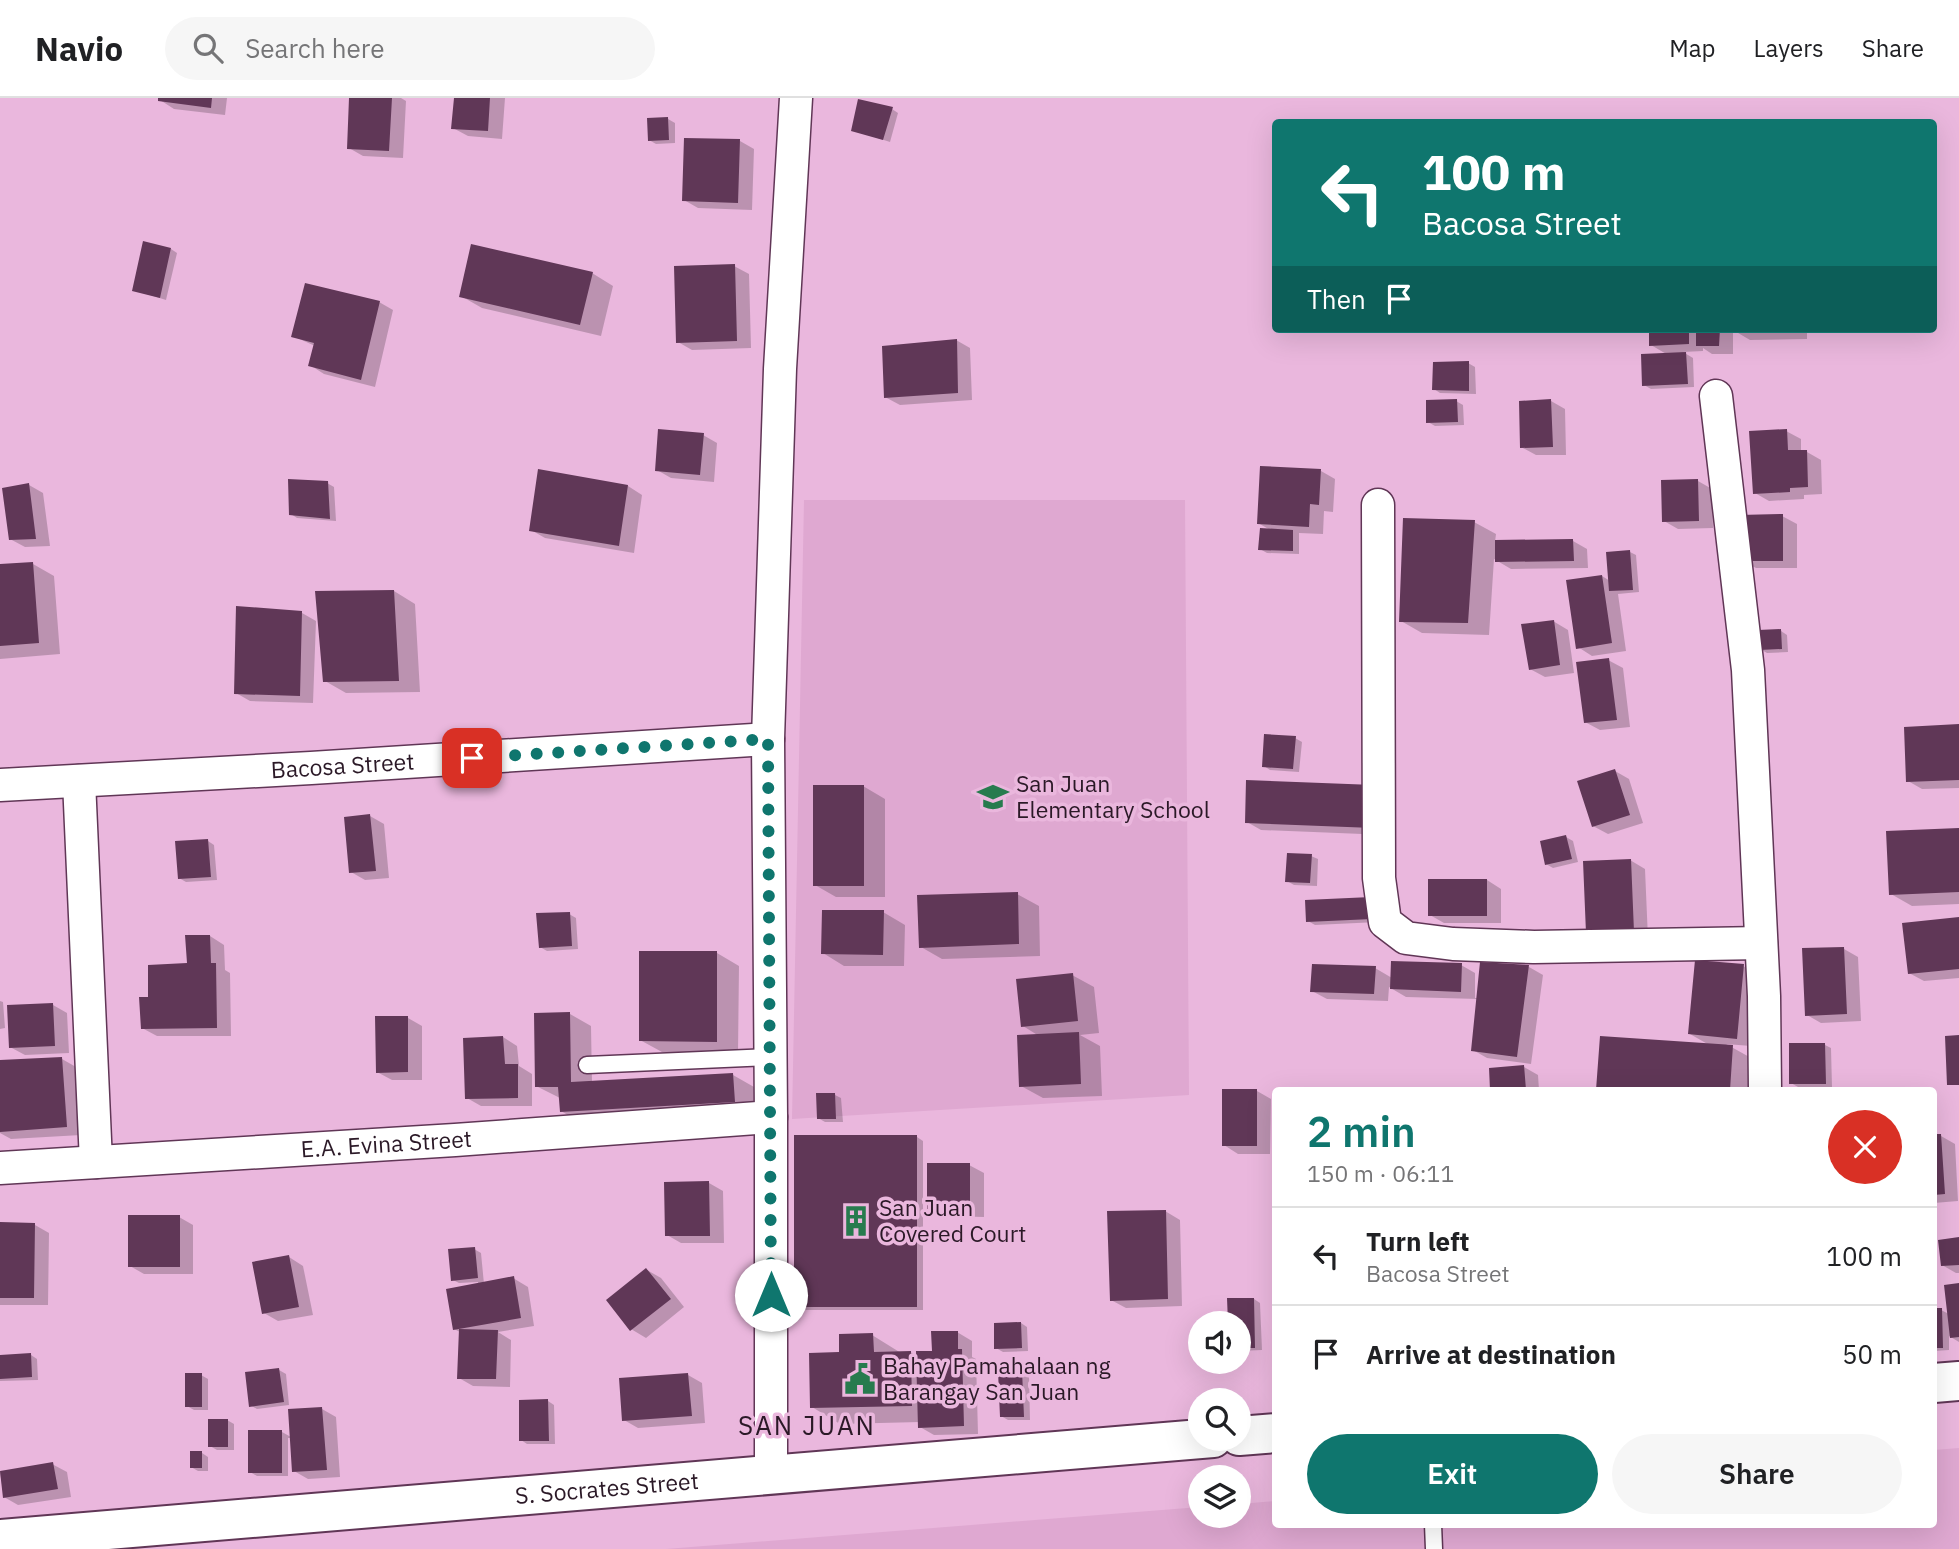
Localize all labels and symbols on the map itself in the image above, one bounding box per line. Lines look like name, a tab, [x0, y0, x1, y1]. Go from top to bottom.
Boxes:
pin	[442, 728, 502, 788]
street label: Bacosa Street	[270, 745, 415, 784]
place label: San Juan Elementary School	[1016, 768, 1210, 824]
school or university icon: San Juan Elementary School	[976, 780, 1010, 814]
street label: E.A. Evina Street	[300, 1123, 473, 1163]
place label: San Juan Covered Court	[879, 1192, 1026, 1248]
building icon: San Juan Covered Court	[839, 1204, 873, 1238]
position arrow	[734, 1258, 808, 1332]
place label: Bahay Pamahalaan ng Barangay San Juan	[883, 1350, 1111, 1406]
public building icon: Bahay Pamahalaan ng Barangay San Juan	[843, 1362, 877, 1396]
district label: SAN JUAN	[738, 1408, 876, 1442]
street label: S. Socrates Street	[514, 1465, 700, 1510]

